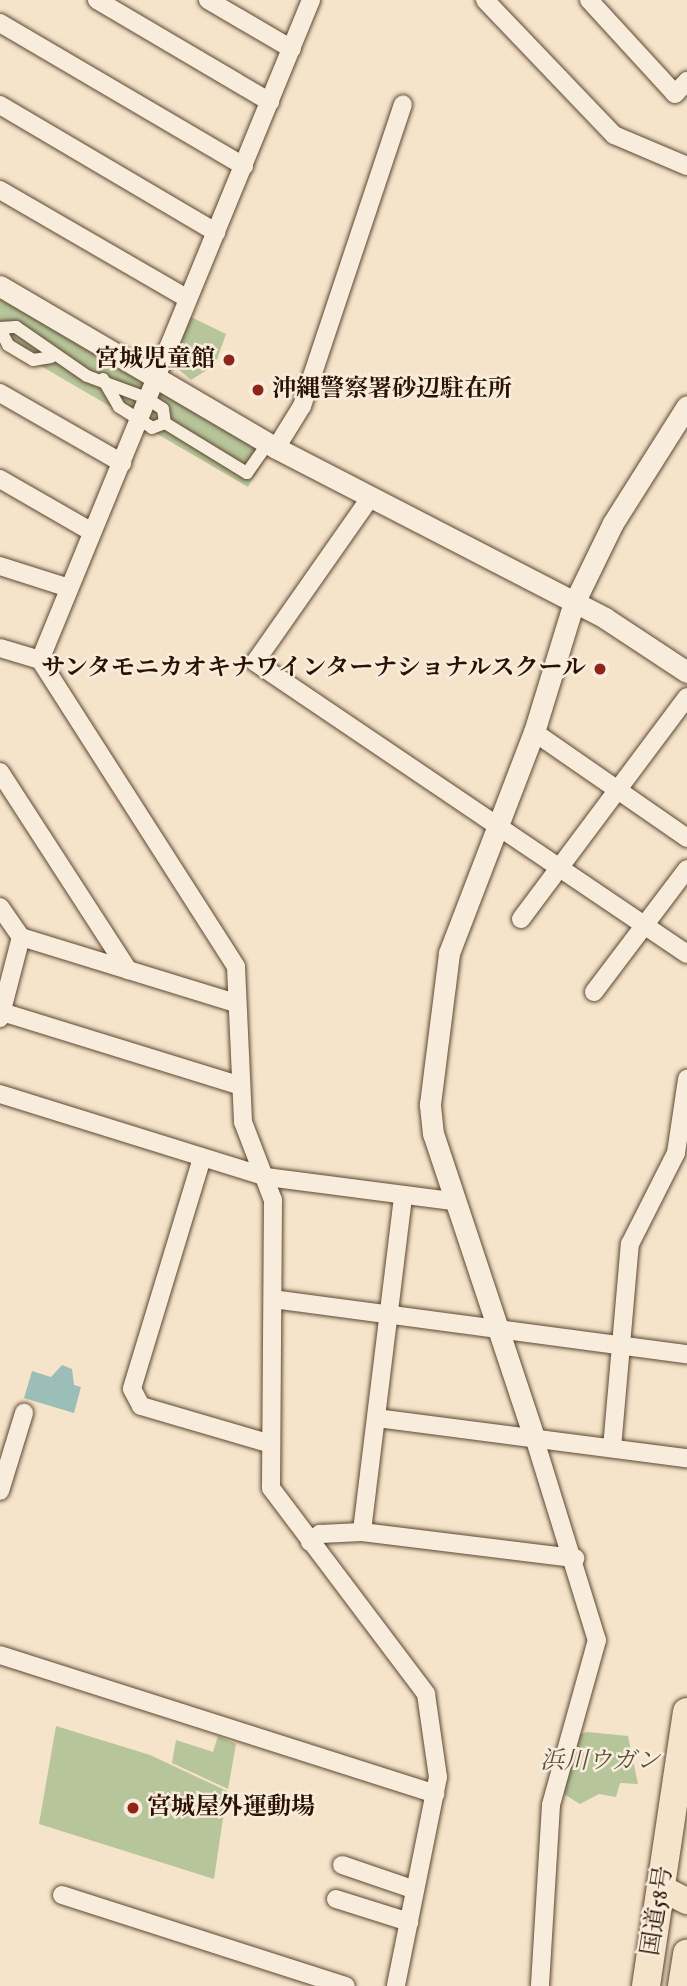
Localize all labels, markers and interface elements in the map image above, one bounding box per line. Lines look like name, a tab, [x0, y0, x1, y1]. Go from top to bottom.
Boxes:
place label: 宮城児童館	[95, 346, 215, 374]
marker: 宮城児童館	[221, 352, 237, 368]
place label: 沖縄警察署砂辺駐在所	[272, 376, 512, 404]
marker: 沖縄警察署砂辺駐在所	[250, 382, 266, 398]
place label: サンタモニカオキナワインターナショナルスクール	[34, 655, 586, 683]
marker: サンタモニカオキナワインターナショナルスクール	[592, 661, 608, 677]
park label: 浜川ウガン	[540, 1748, 660, 1776]
place label: 宮城屋外運動場	[147, 1794, 315, 1822]
marker: 宮城屋外運動場	[125, 1800, 141, 1816]
street label: 国道58号	[637, 1864, 679, 1958]

